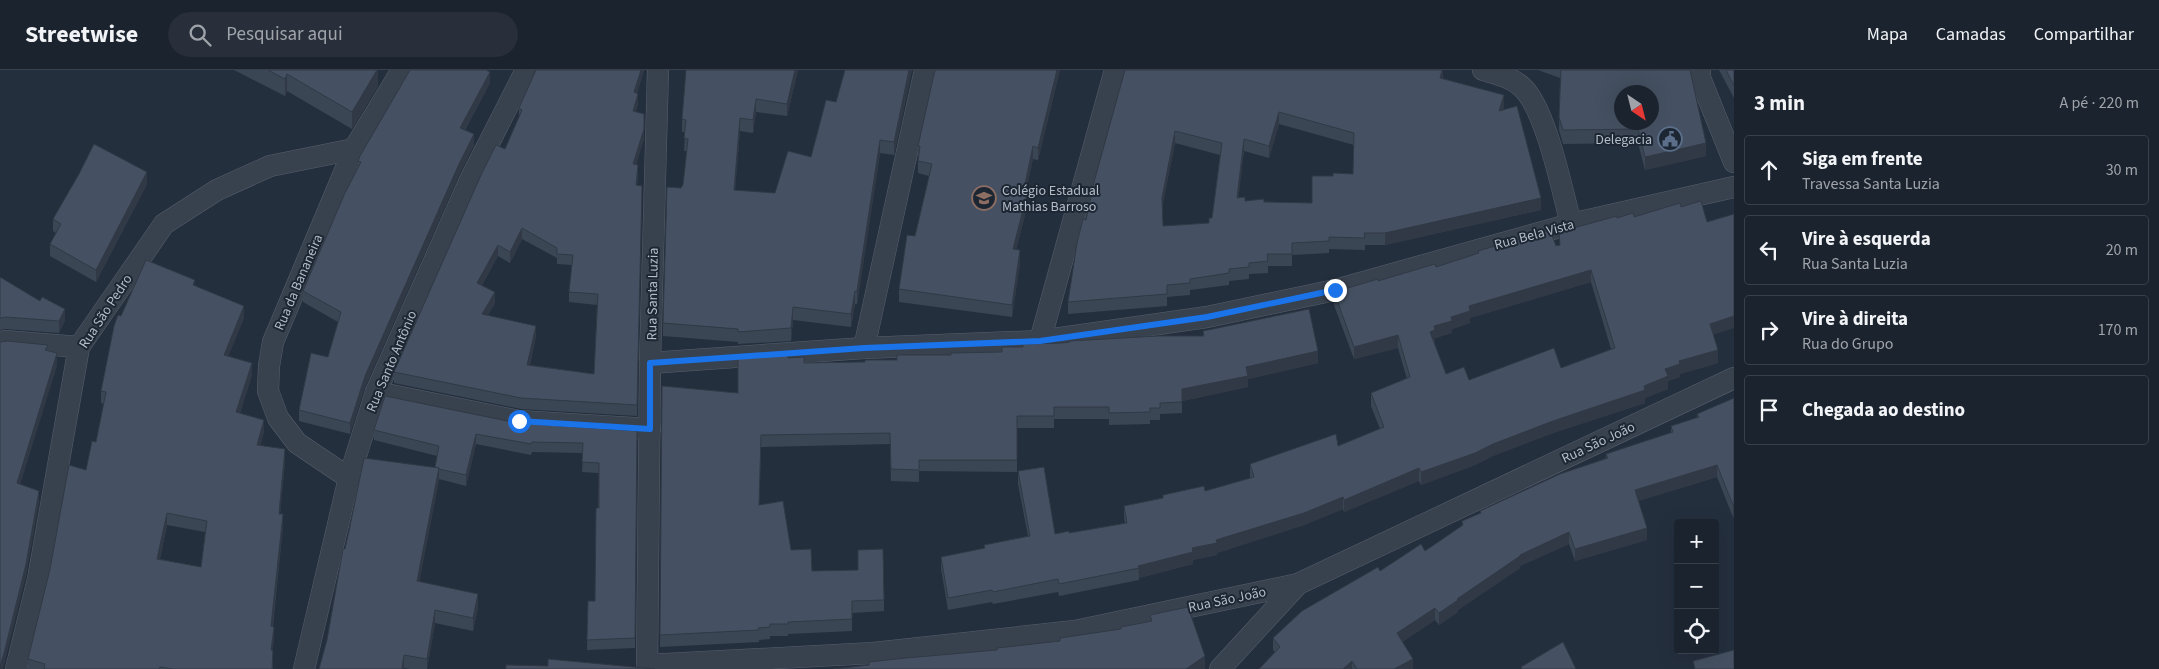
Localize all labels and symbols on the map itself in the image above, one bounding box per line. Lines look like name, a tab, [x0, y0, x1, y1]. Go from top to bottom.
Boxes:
north arrow	[1614, 85, 1659, 130]
public building icon: Delegacia	[1657, 126, 1683, 152]
place label: Delegacia	[1595, 130, 1652, 150]
place label: Colégio Estadual Mathias Barroso	[1002, 181, 1100, 217]
school or university icon: Colégio Estadual Mathias Barroso	[971, 185, 997, 211]
street label: Rua Bela Vista	[1492, 215, 1576, 255]
street label: Rua da Bananeira	[270, 231, 328, 334]
street label: Rua Santa Luzia	[642, 248, 664, 341]
street label: Rua São Pedro	[74, 270, 137, 353]
route end	[1324, 279, 1347, 302]
street label: Rua Santo Antônio	[361, 307, 422, 415]
route start	[508, 410, 531, 433]
street label: Rua São João	[1558, 417, 1638, 469]
street label: Rua São João	[1186, 582, 1268, 618]

